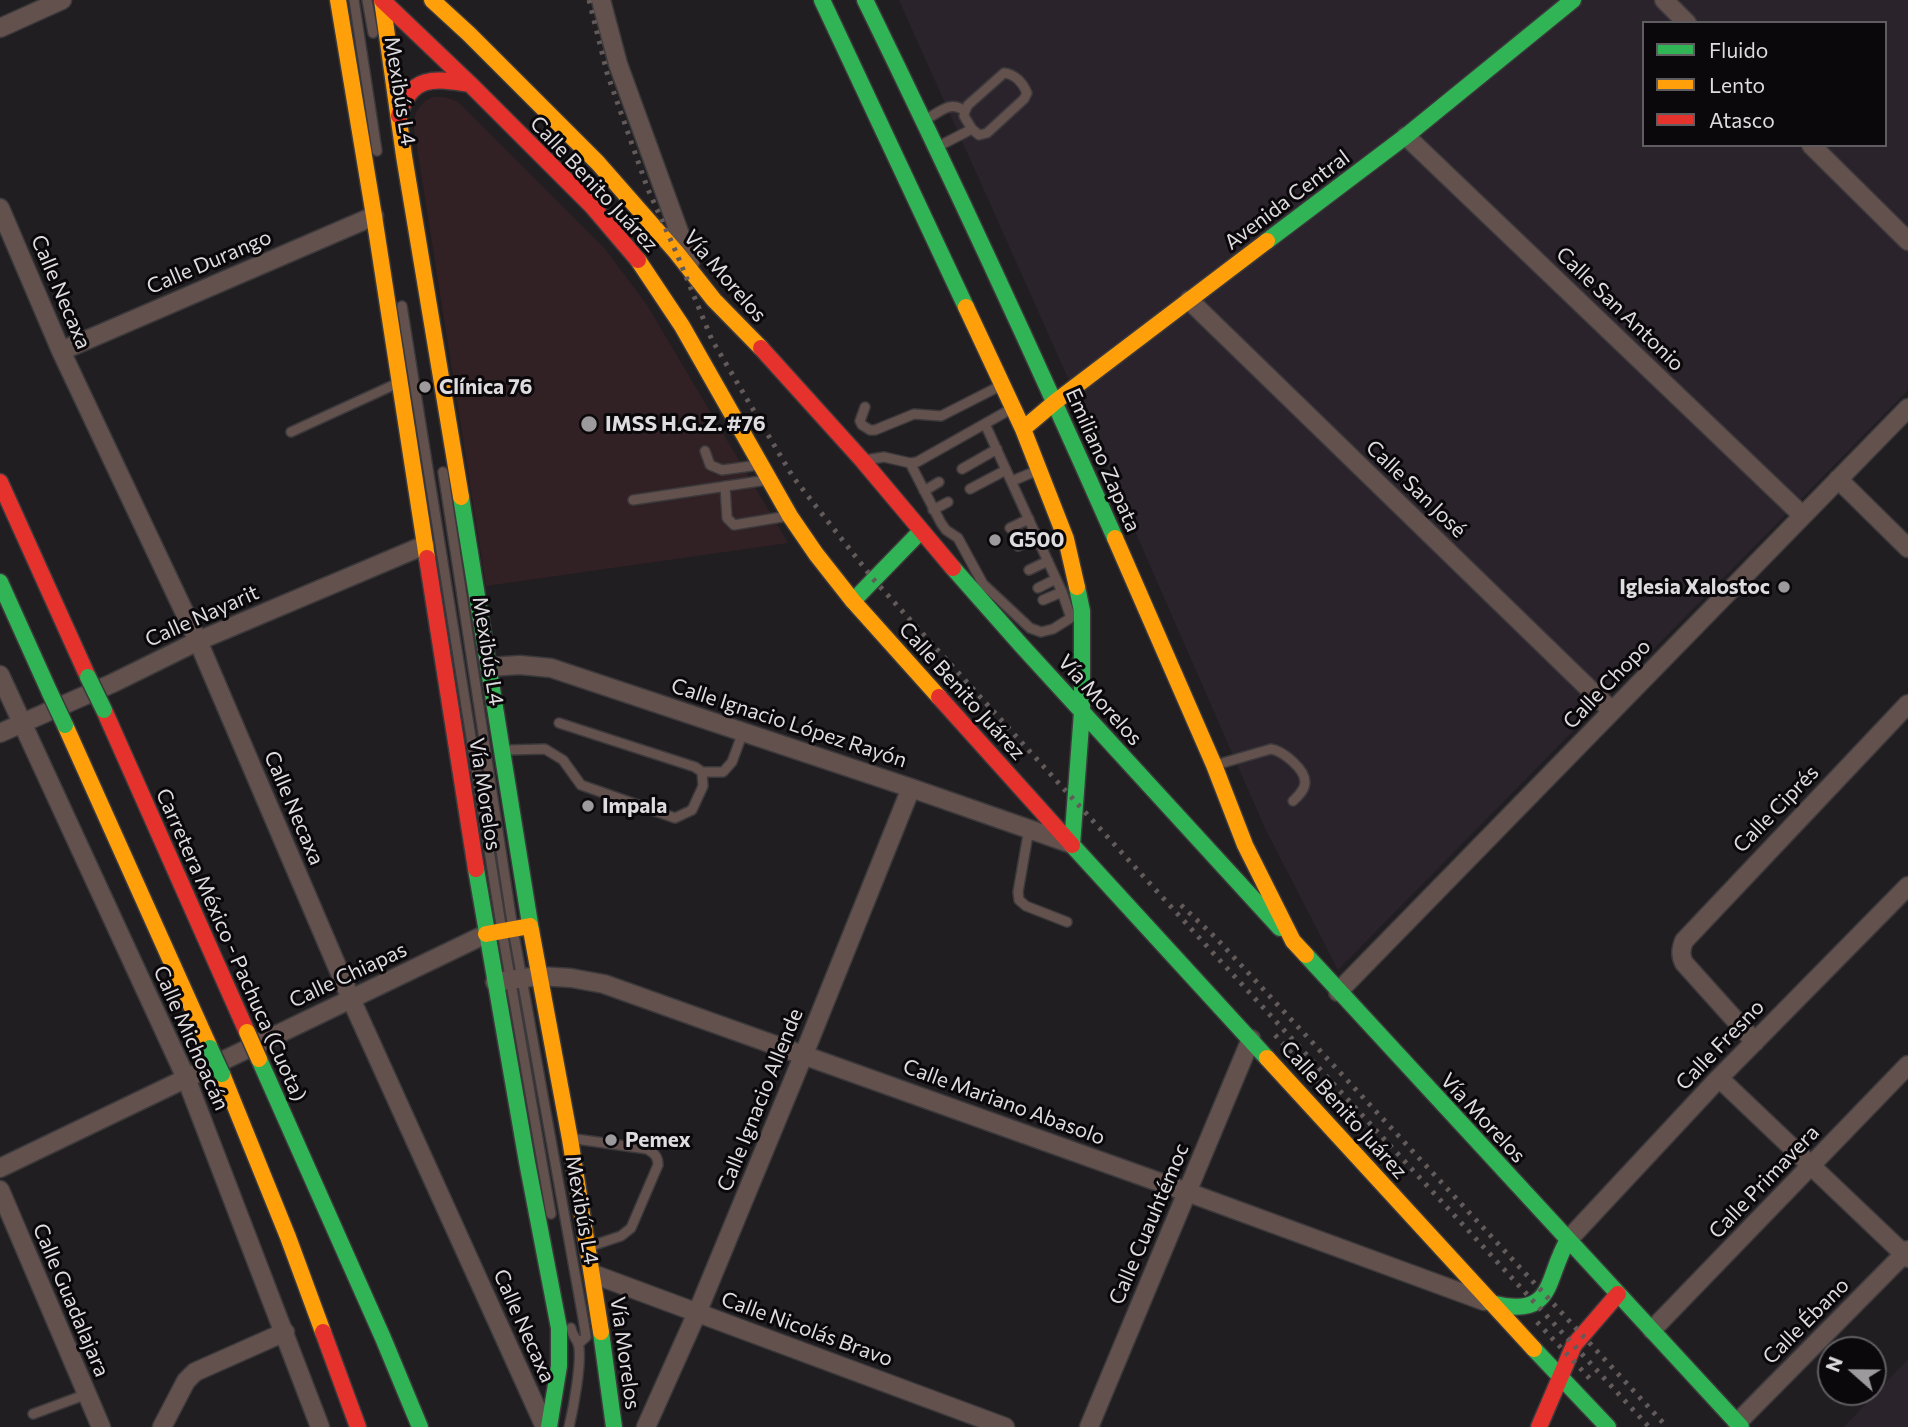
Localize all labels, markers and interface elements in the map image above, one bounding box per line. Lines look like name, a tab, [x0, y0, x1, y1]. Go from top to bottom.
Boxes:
legend	[1642, 21, 1887, 147]
street label: Mexibús L4	[379, 35, 421, 147]
text: Fluido	[1709, 37, 1768, 62]
text: Lento	[1709, 72, 1765, 97]
text: Atasco	[1709, 107, 1775, 132]
street label: Calle Benito Juárez	[525, 111, 663, 257]
street label: Avenida Central	[1219, 145, 1355, 255]
street label: Calle Durango	[143, 224, 275, 300]
street label: Vía Morelos	[678, 225, 772, 327]
street label: Calle Necaxa	[26, 231, 96, 353]
street label: Calle San Antonio	[1551, 242, 1689, 376]
place label: Clínica 76	[439, 374, 533, 400]
marker: Clínica 76	[417, 379, 433, 395]
street label: Emiliano Zapata	[1060, 384, 1146, 536]
place label: IMSS H.G.Z. #76	[605, 411, 766, 437]
marker: IMSS H.G.Z. #76	[579, 414, 599, 434]
street label: Calle San José	[1361, 435, 1471, 543]
place label: G500	[1009, 527, 1064, 553]
marker: G500	[987, 532, 1003, 548]
place label: Iglesia Xalostoc	[1619, 574, 1770, 600]
marker: Iglesia Xalostoc	[1776, 579, 1792, 595]
street label: Calle Nayarit	[141, 580, 263, 652]
street label: Mexibús L4	[467, 595, 509, 707]
street label: Calle Benito Juárez	[894, 617, 1030, 765]
street label: Calle Chopo	[1558, 634, 1656, 734]
street label: Vía Morelos	[1053, 649, 1147, 751]
street label: Calle Ignacio López Rayón	[668, 673, 910, 773]
street label: Vía Morelos	[464, 736, 506, 852]
street label: Calle Necaxa	[259, 747, 329, 869]
street label: Calle Ciprés	[1728, 760, 1824, 858]
street label: Carretera México - Pachuca (Cuota)	[150, 784, 312, 1106]
place label: Impala	[602, 793, 667, 819]
marker: Impala	[580, 798, 596, 814]
street label: Calle Chiapas	[285, 937, 411, 1013]
street label: Calle Michoacán	[148, 962, 234, 1114]
street label: Calle Fresno	[1671, 994, 1769, 1096]
street label: Calle Ignacio Allende	[712, 1005, 808, 1195]
street label: Calle Benito Juárez	[1276, 1036, 1412, 1184]
street label: Calle Mariano Abasolo	[899, 1054, 1109, 1150]
street label: Vía Morelos	[1435, 1068, 1531, 1168]
street label: Calle Primavera	[1704, 1120, 1824, 1244]
place label: Pemex	[625, 1127, 691, 1153]
marker: Pemex	[603, 1132, 619, 1148]
street label: Calle Cuauhtémoc	[1104, 1140, 1194, 1308]
street label: Mexibús L4	[560, 1154, 604, 1266]
street label: Calle Guadalajara	[27, 1220, 115, 1380]
street label: Calle Necaxa	[488, 1265, 560, 1387]
street label: Calle Ébano	[1758, 1273, 1854, 1369]
street label: Calle Nicolás Bravo	[718, 1286, 896, 1372]
street label: Vía Morelos	[605, 1295, 645, 1411]
north arrow	[1817, 1336, 1887, 1406]
text: N	[1821, 1353, 1847, 1375]

